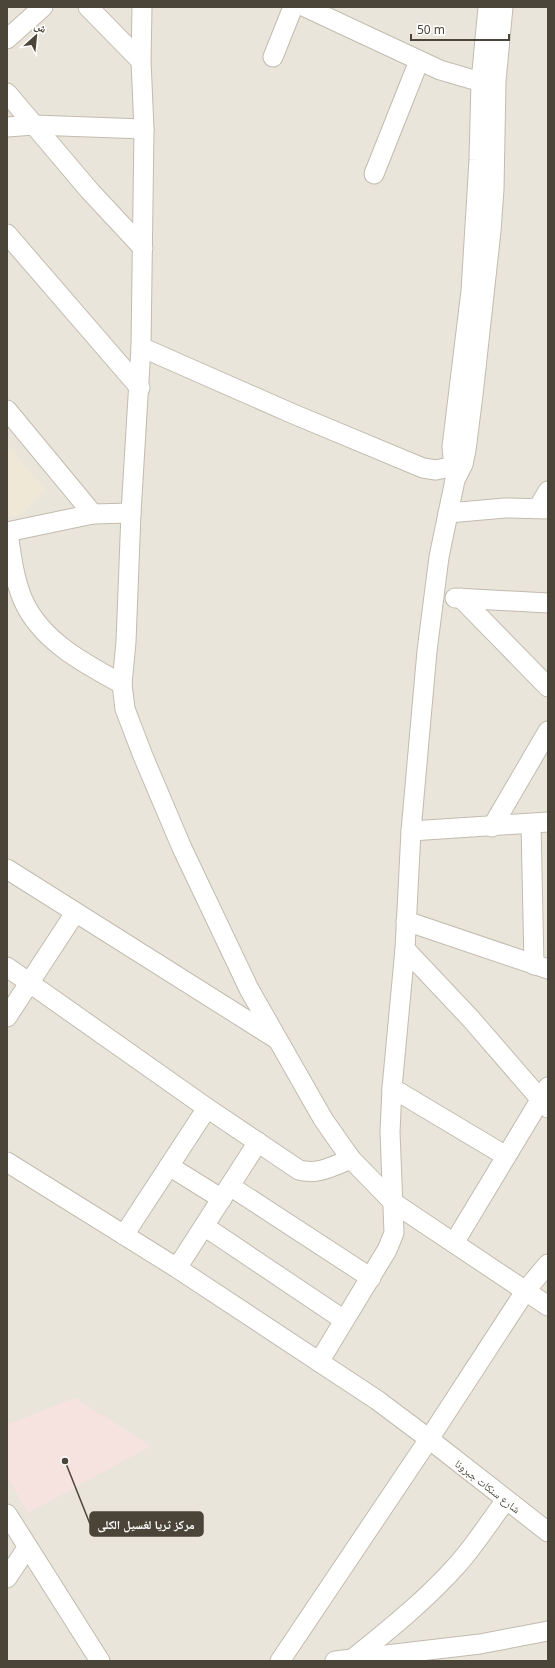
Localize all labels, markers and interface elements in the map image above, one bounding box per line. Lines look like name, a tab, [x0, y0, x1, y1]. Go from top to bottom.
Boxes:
north arrow	[16, 16, 56, 56]
scale bar	[411, 16, 509, 42]
text: ش	[32, 17, 50, 37]
text: 50 m	[417, 21, 445, 38]
street label: شارع سنكات جبرونا	[452, 1456, 524, 1516]
callout: مركز ثريا لغسيل الكلى	[90, 1512, 203, 1536]
text: مركز ثريا لغسيل الكلى	[97, 1516, 195, 1533]

